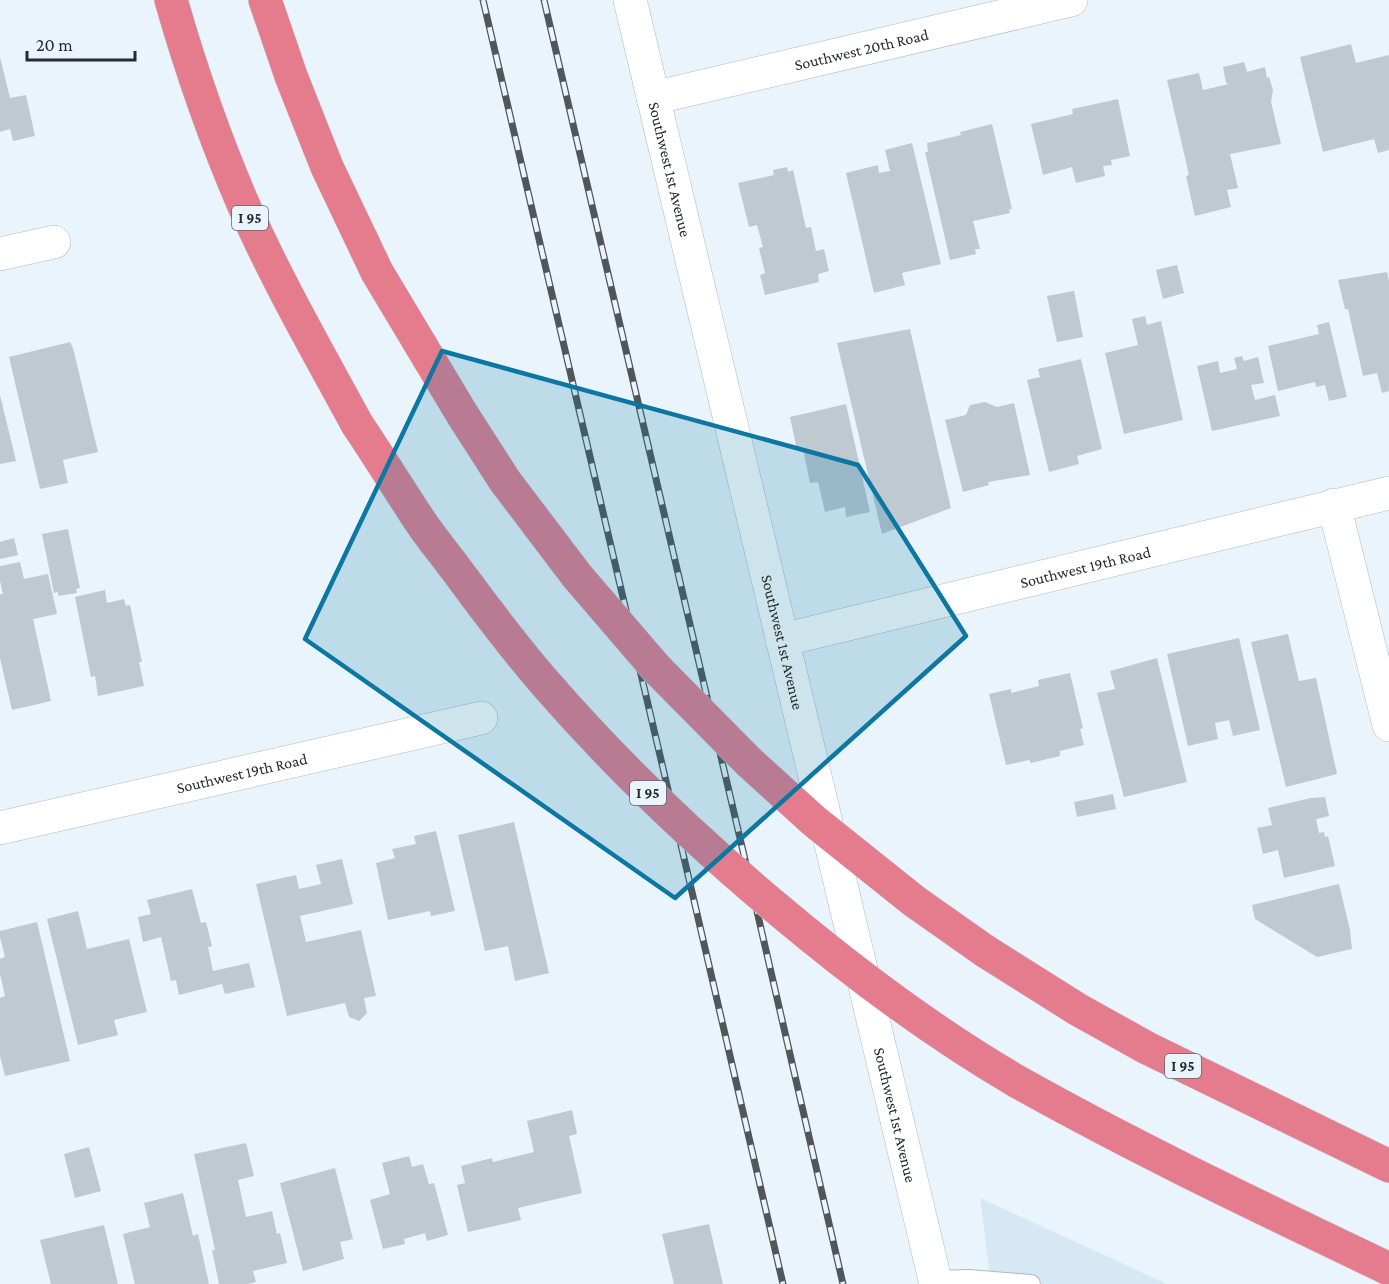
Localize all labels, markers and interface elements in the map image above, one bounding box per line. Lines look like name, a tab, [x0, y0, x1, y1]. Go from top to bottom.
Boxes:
scale bar	[27, 24, 135, 62]
street label: Southwest 20th Road	[793, 25, 931, 73]
text: 20 m	[36, 35, 73, 55]
street label: Southwest 1st Avenue	[646, 100, 695, 238]
road number: I 95	[232, 206, 268, 230]
street label: Southwest 19th Road	[1018, 542, 1153, 591]
street label: Southwest 1st Avenue	[759, 573, 807, 711]
street label: Southwest 19th Road	[175, 749, 309, 796]
road number: I 95	[630, 781, 666, 805]
street label: Southwest 1st Avenue	[871, 1046, 920, 1184]
road number: I 95	[1165, 1054, 1201, 1078]

